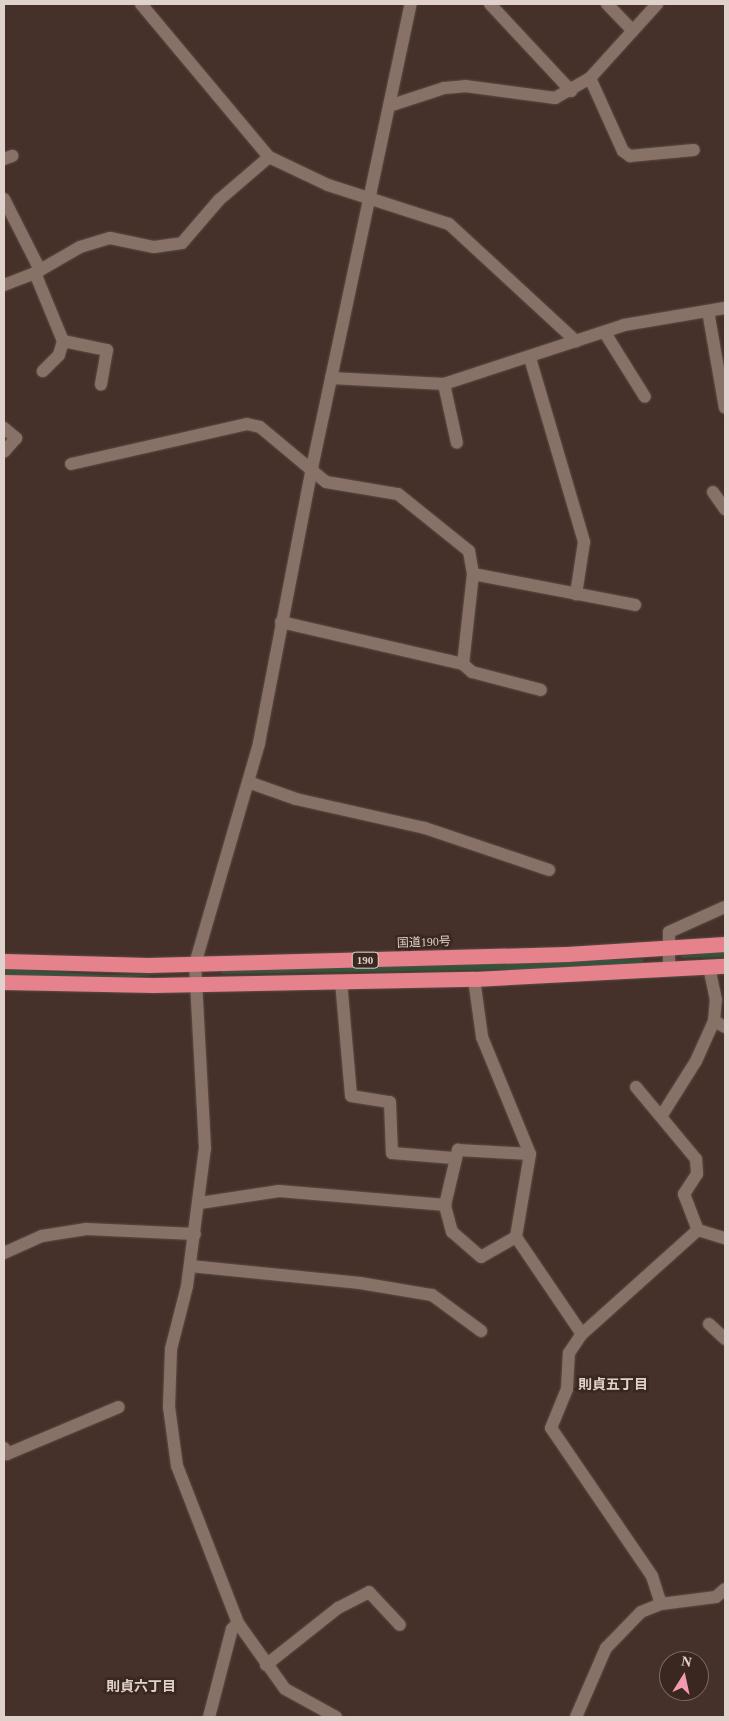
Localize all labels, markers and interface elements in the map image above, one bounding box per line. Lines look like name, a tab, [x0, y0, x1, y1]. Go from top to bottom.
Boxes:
street label: 国道190号	[397, 935, 451, 951]
road number: 190	[351, 952, 379, 968]
district label: 則貞五丁目	[578, 1377, 648, 1393]
north arrow	[659, 1651, 709, 1701]
text: N	[680, 1653, 693, 1670]
district label: 則貞六丁目	[106, 1679, 176, 1695]

